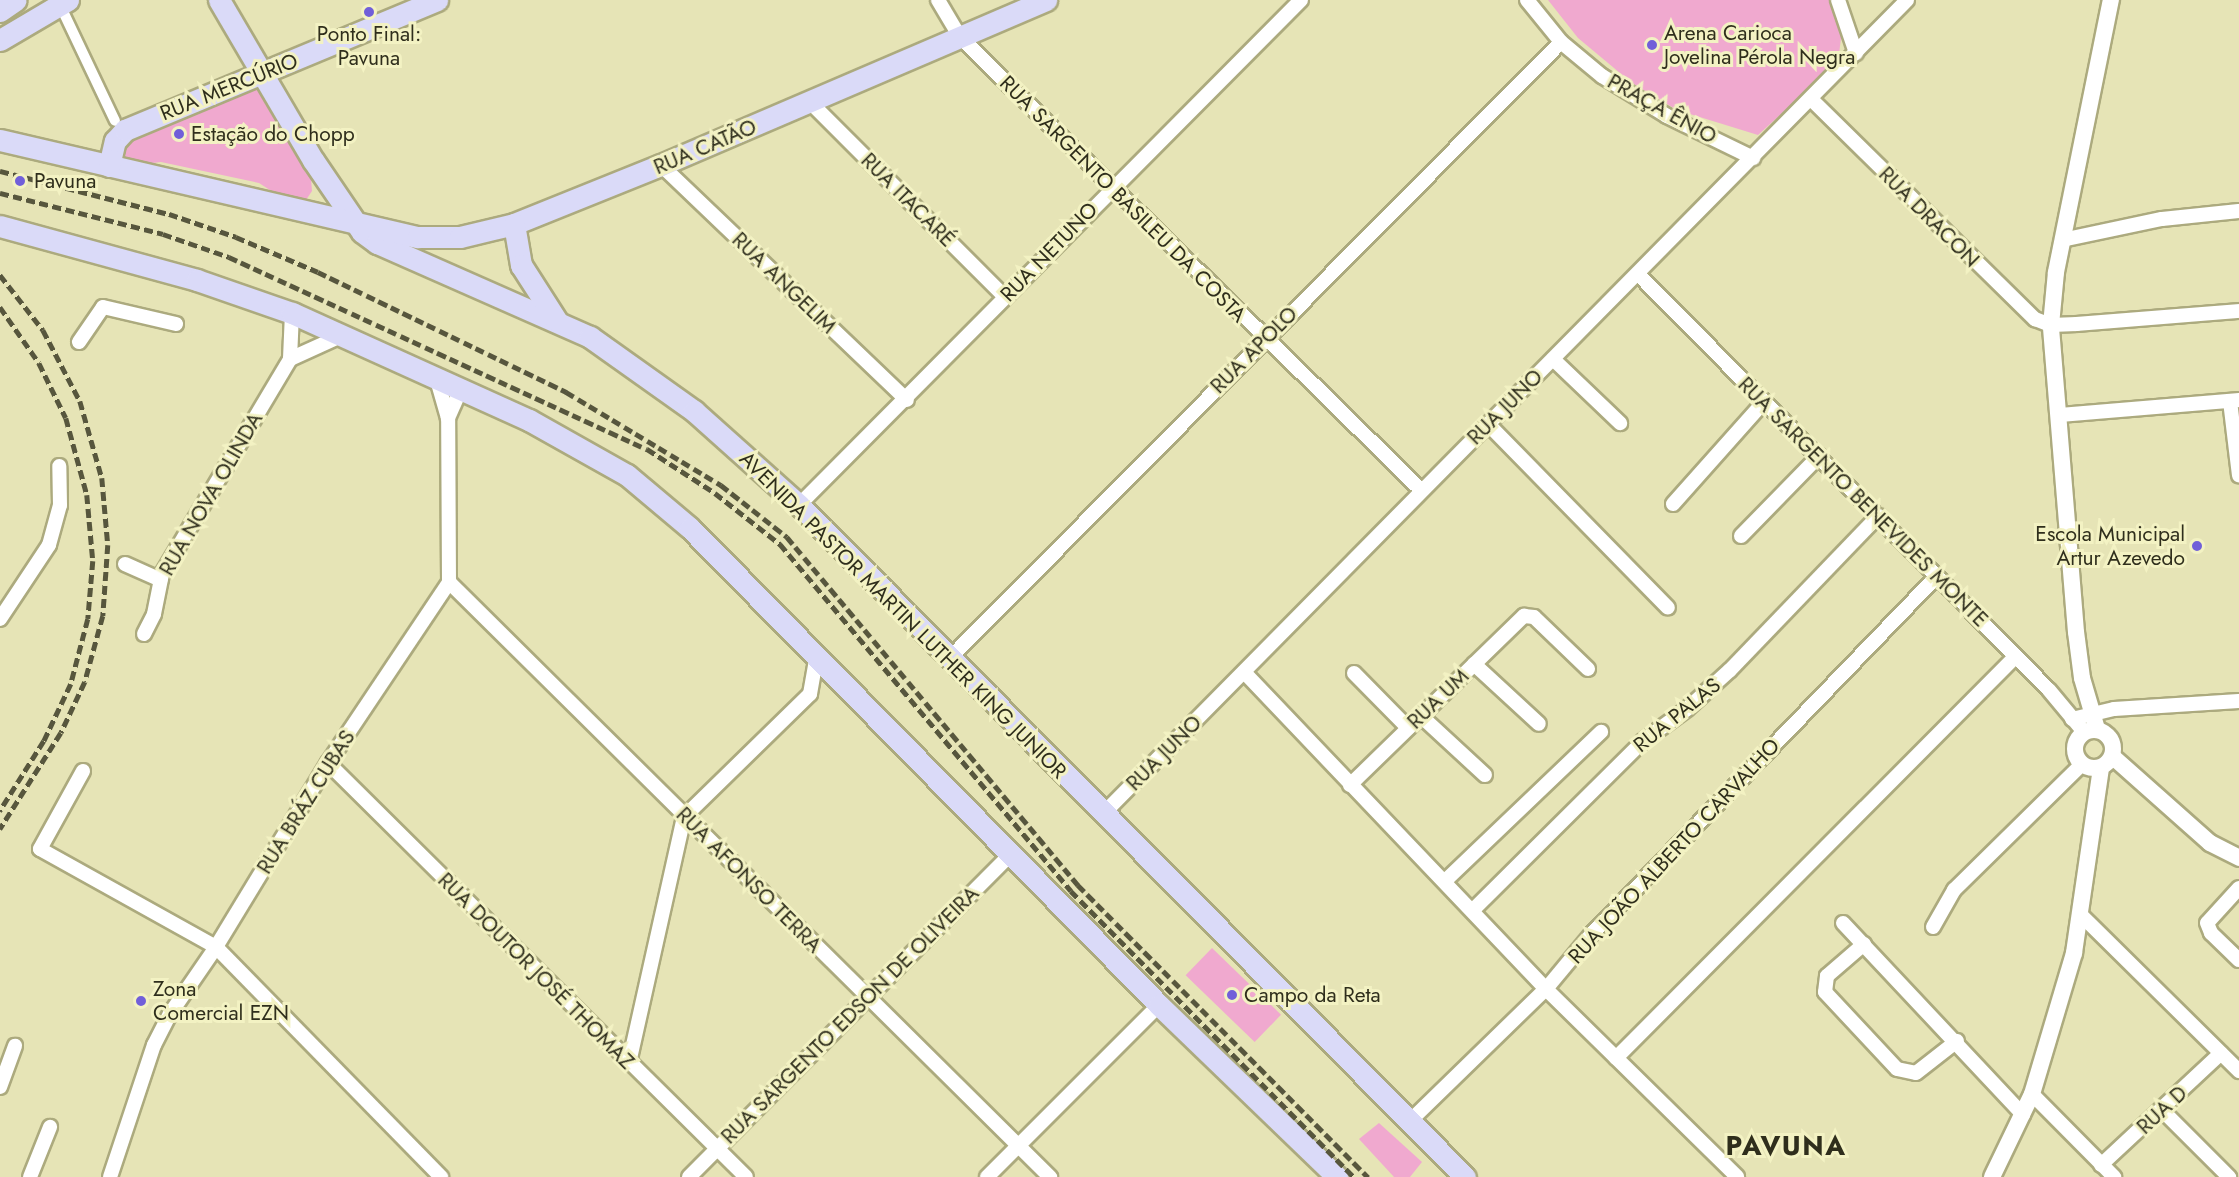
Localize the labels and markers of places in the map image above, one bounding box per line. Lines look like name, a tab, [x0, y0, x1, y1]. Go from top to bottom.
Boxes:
marker: Ponto Final: Pavuna	[362, 5, 376, 19]
place label: Arena Carioca Jovelina Pérola Negra	[1664, 20, 1855, 70]
place label: Ponto Final: Pavuna	[317, 21, 421, 71]
marker: Arena Carioca Jovelina Pérola Negra	[1645, 38, 1659, 52]
place label: Estação do Chopp	[191, 121, 355, 147]
marker: Estação do Chopp	[172, 127, 186, 141]
place label: Pavuna	[34, 168, 96, 194]
marker: Pavuna	[11, 172, 29, 190]
place label: Escola Municipal Artur Azevedo	[2035, 521, 2185, 571]
marker: Escola Municipal Artur Azevedo	[2190, 539, 2204, 553]
place label: Zona Comercial EZN	[153, 976, 289, 1026]
place label: Campo da Reta	[1244, 982, 1381, 1008]
marker: Campo da Reta	[1225, 988, 1239, 1002]
marker: Zona Comercial EZN	[134, 994, 148, 1008]

